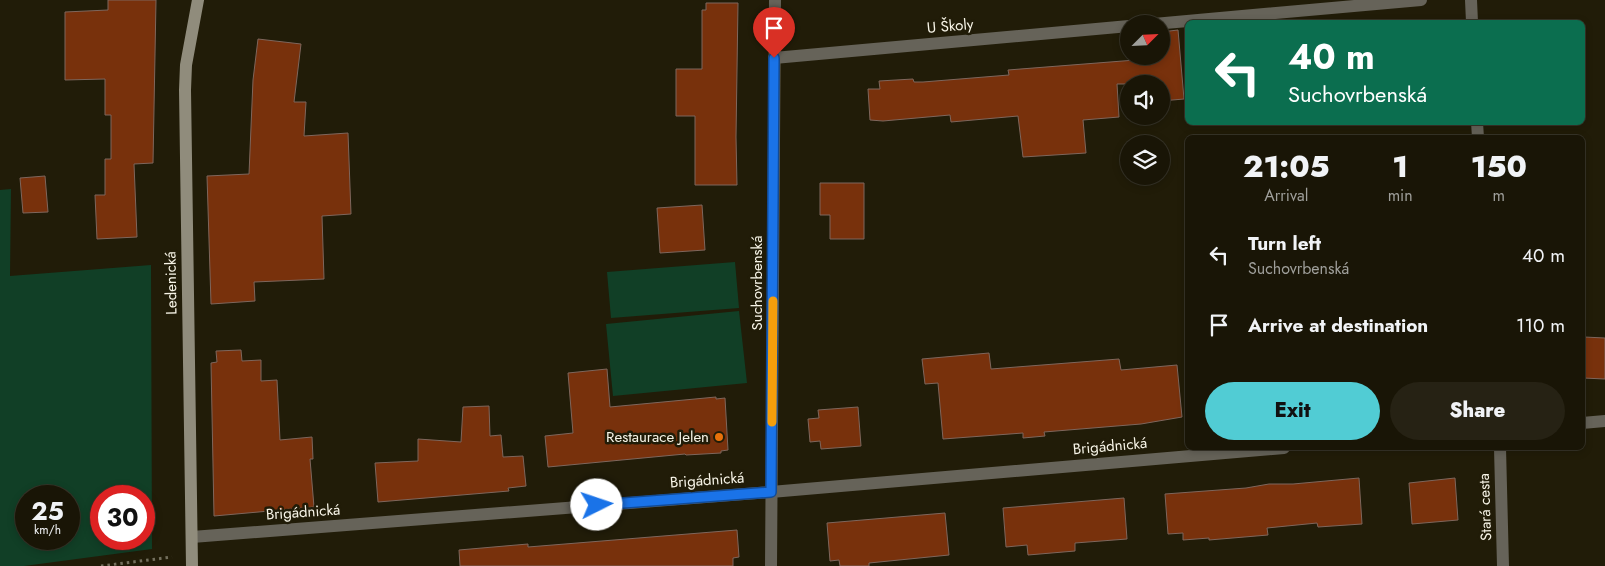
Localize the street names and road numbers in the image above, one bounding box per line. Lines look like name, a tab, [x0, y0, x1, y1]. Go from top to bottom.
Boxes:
street label: U Školy	[926, 13, 975, 39]
street label: Suchovrbenská	[746, 236, 768, 330]
street label: Ledenická	[159, 251, 183, 315]
street label: Brigádnická	[1072, 432, 1148, 460]
street label: Brigádnická	[669, 466, 745, 494]
street label: Stará cesta	[1473, 473, 1497, 541]
street label: Brigádnická	[265, 498, 341, 526]

